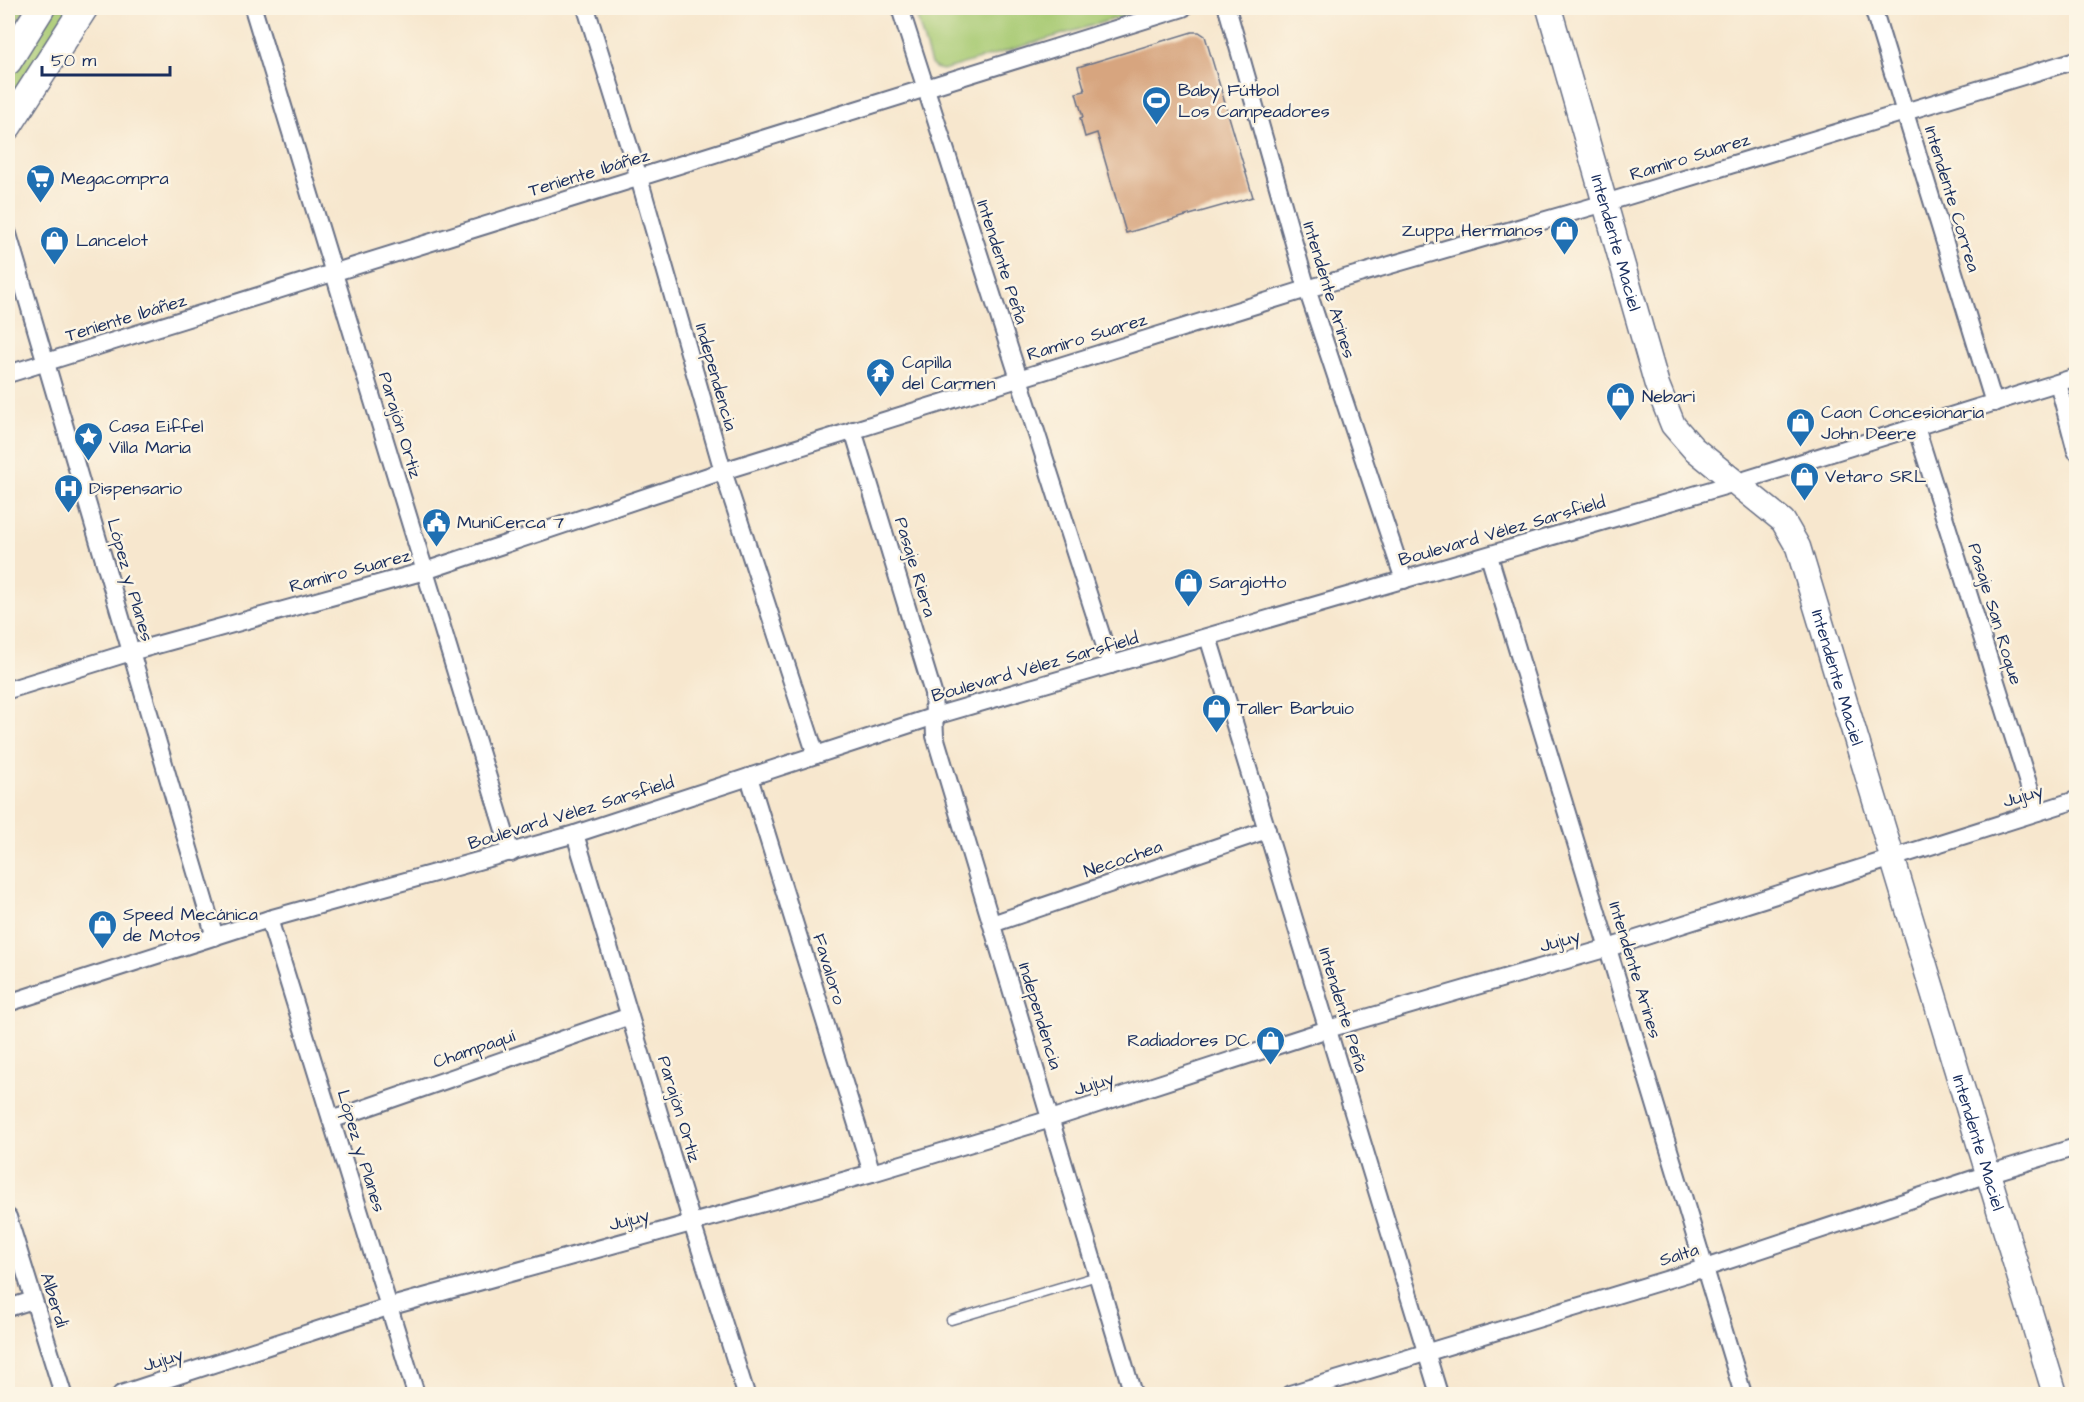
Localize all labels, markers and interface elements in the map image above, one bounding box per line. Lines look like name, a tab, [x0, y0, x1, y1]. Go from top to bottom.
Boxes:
scale bar	[42, 39, 170, 77]
text: 50 m	[51, 48, 96, 73]
place label: Baby Fútbol Los Campeadores	[1178, 78, 1330, 124]
sports icon: Baby Fútbol Los Campeadores	[1141, 84, 1173, 126]
street label: Intendente Correa	[1918, 123, 1986, 275]
street label: Ramiro Suarez	[1627, 127, 1753, 187]
street label: Teniente Ibáñez	[525, 143, 653, 203]
supermarket icon: Megacompra	[24, 162, 56, 204]
place label: Megacompra	[61, 166, 169, 192]
street label: Intendente Maciel	[1585, 171, 1648, 314]
street label: Intendente Peña	[970, 197, 1034, 327]
shop icon: Zuppa Hermanos	[1548, 214, 1580, 256]
place label: Zuppa Hermanos	[1401, 218, 1543, 243]
street label: Intendente Arines	[1296, 219, 1362, 361]
shop icon: Lancelot	[39, 224, 71, 266]
place label: Lancelot	[76, 228, 149, 253]
street label: Teniente Ibáñez	[62, 288, 190, 348]
street label: Ramiro Suarez	[1024, 307, 1150, 367]
street label: Independencia	[689, 320, 743, 434]
place label: Capilla del Carmen	[902, 350, 996, 396]
temple icon: Capilla del Carmen	[865, 356, 897, 398]
street label: Parajón Ortiz	[372, 369, 428, 481]
shop icon: Nebari	[1605, 380, 1637, 422]
place label: Nebari	[1642, 384, 1695, 409]
place label: Caon Concesionaria John Deere	[1821, 400, 1984, 446]
shop icon: Caon Concesionaria John Deere	[1784, 406, 1816, 448]
place label: Casa Eiffel Villa Maria	[109, 414, 204, 460]
place icon: Casa Eiffel Villa Maria	[72, 420, 104, 462]
shop icon: Vetaro SRL	[1788, 460, 1820, 502]
place label: Vetaro SRL	[1825, 464, 1927, 489]
hospital icon: Dispensario	[52, 472, 84, 514]
place label: Dispensario	[89, 476, 182, 501]
street label: Boulevard Vélez Sarsfield	[1396, 489, 1608, 573]
public building icon: MuniCerca 7	[420, 506, 452, 548]
place label: MuniCerca 7	[457, 510, 564, 535]
street label: Pasaje Riera	[888, 514, 942, 620]
street label: López y Planes	[100, 516, 159, 645]
street label: Pasaje San Roque	[1962, 540, 2029, 688]
street label: Ramiro Suarez	[287, 543, 413, 599]
shop icon: Sargiotto	[1172, 566, 1204, 608]
place label: Sargiotto	[1209, 570, 1286, 596]
street label: Intendente Maciel	[1805, 607, 1870, 749]
street label: Boulevard Vélez Sarsfield	[929, 625, 1141, 709]
shop icon: Taller Barbuio	[1200, 692, 1232, 734]
place label: Taller Barbuio	[1237, 696, 1354, 721]
street label: Boulevard Vélez Sarsfield	[465, 770, 677, 856]
street label: Jujuy	[2000, 778, 2047, 815]
street label: Necochea	[1080, 834, 1166, 884]
street label: Intendente Arines	[1602, 899, 1668, 1041]
place label: Speed Mecánica de Motos	[123, 902, 258, 948]
shop icon: Speed Mecánica de Motos	[86, 908, 118, 950]
street label: Jujuy	[1537, 923, 1583, 960]
street label: Favaloro	[806, 930, 852, 1008]
street label: Intendente Peña	[1312, 945, 1374, 1075]
street label: Independencia	[1012, 959, 1068, 1073]
street label: Champaquí	[430, 1023, 519, 1075]
shop icon: Radiadores DC	[1255, 1024, 1287, 1066]
place label: Radiadores DC	[1127, 1028, 1250, 1053]
street label: Parajón Ortiz	[651, 1053, 707, 1165]
street label: Jujuy	[1071, 1066, 1118, 1103]
street label: Intendente Maciel	[1946, 1072, 2011, 1214]
street label: López y Planes	[330, 1087, 391, 1216]
street label: Jujuy	[606, 1203, 652, 1238]
street label: Salta	[1656, 1237, 1702, 1273]
street label: Alberdi	[34, 1270, 74, 1331]
street label: Jujuy	[140, 1342, 187, 1379]

